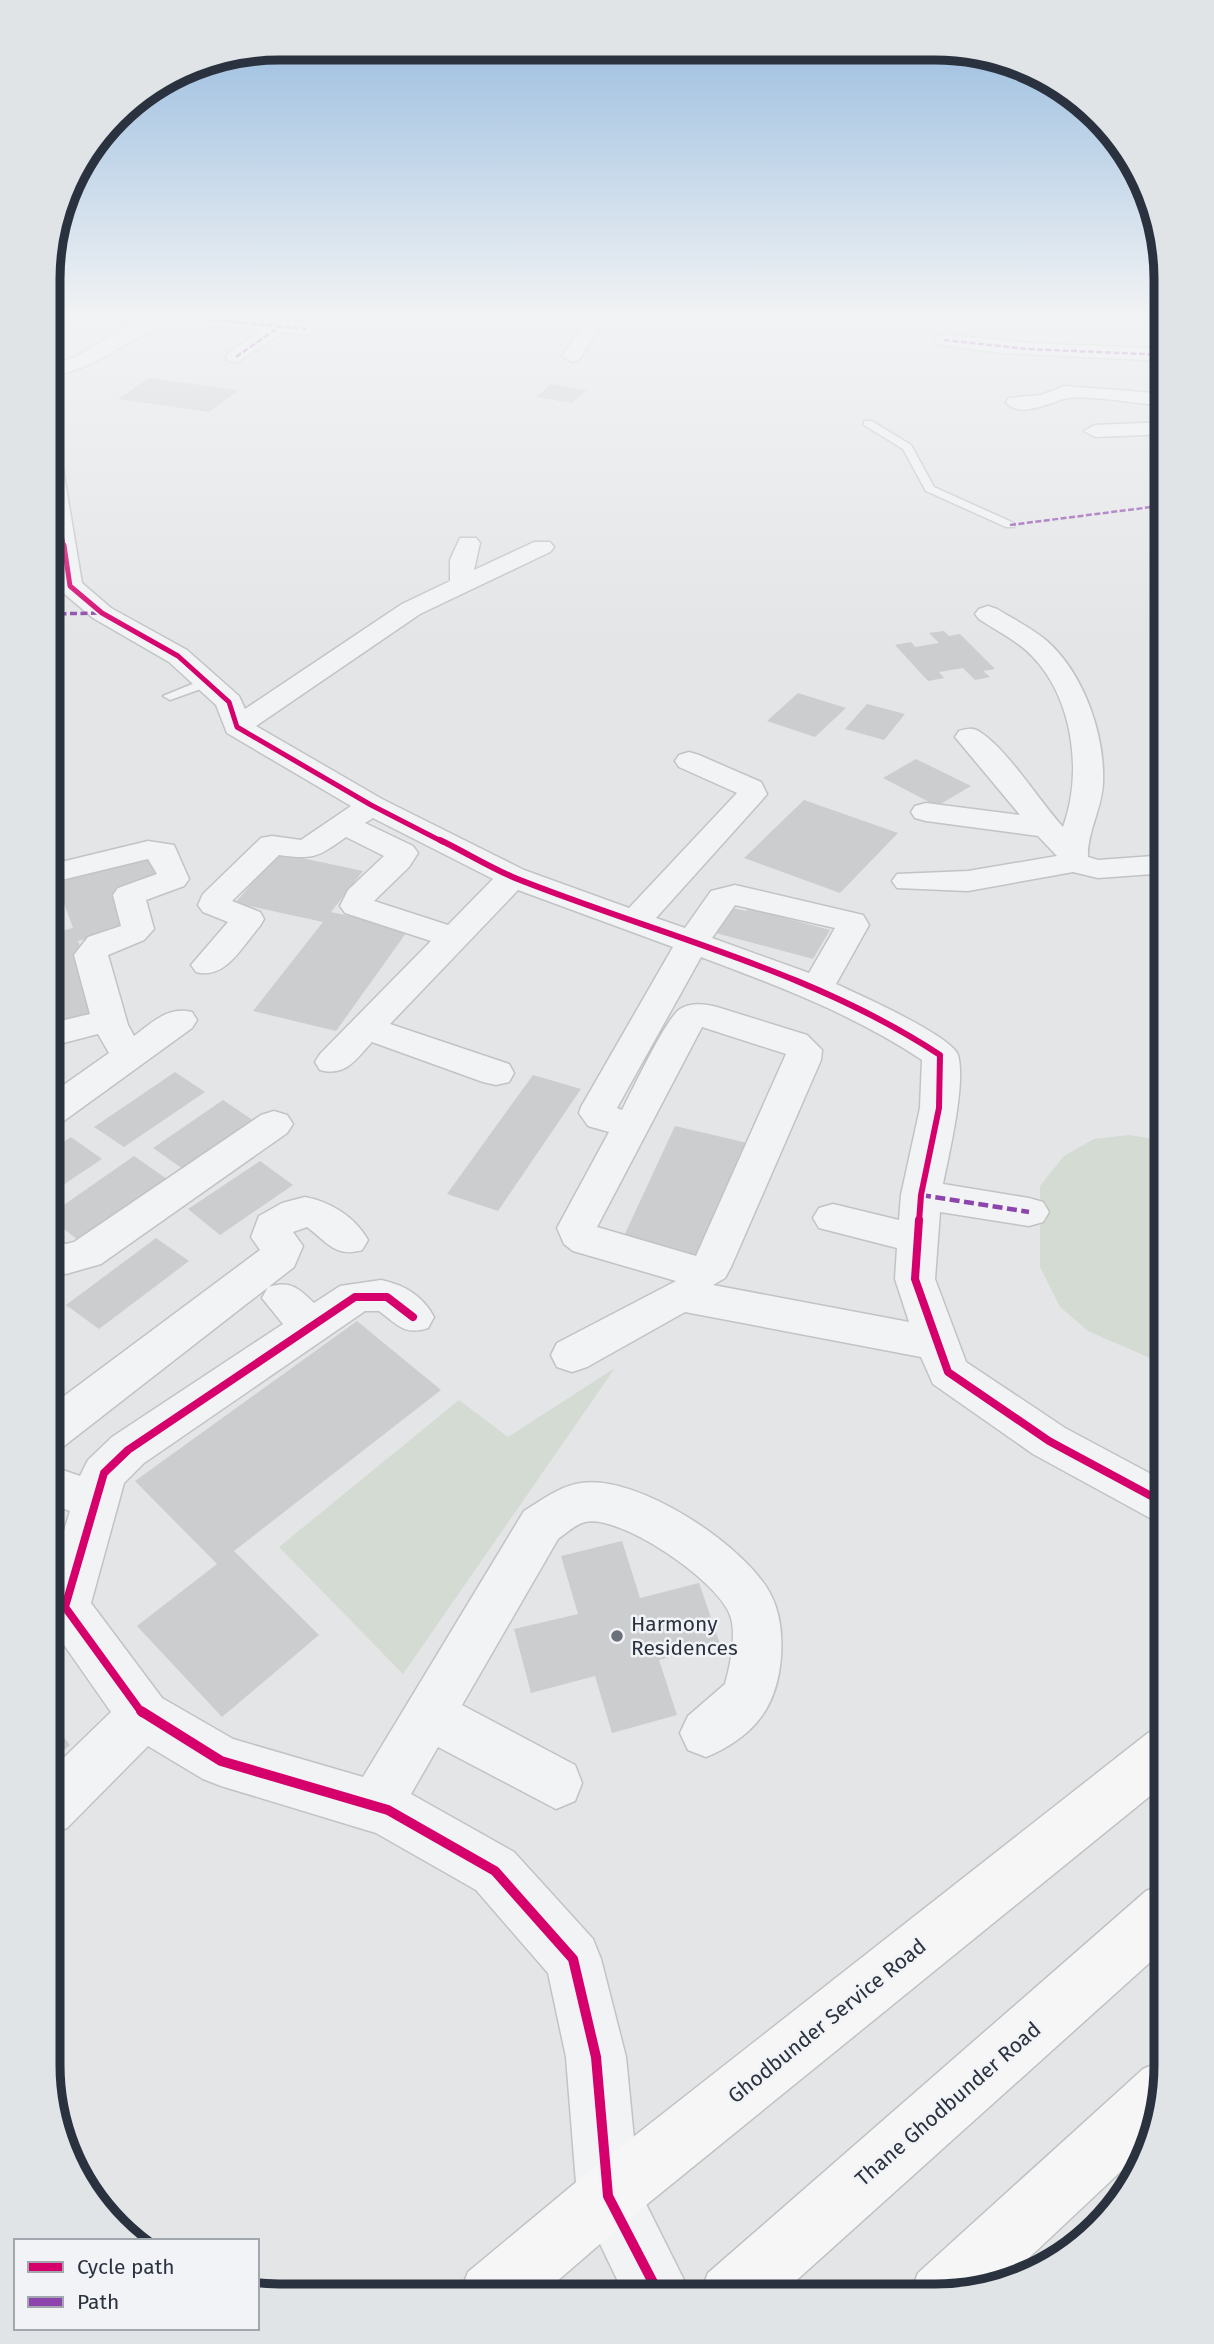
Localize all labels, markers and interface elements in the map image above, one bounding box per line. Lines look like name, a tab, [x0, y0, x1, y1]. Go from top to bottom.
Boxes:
place label: Harmony Residences	[631, 1611, 738, 1661]
marker: Harmony Residences	[609, 1628, 625, 1644]
street label: Ghodbunder Service Road	[723, 1933, 931, 2109]
street label: Thane Ghodbunder Road	[850, 2016, 1046, 2192]
legend	[14, 2239, 259, 2330]
text: Cycle path	[77, 2254, 175, 2280]
text: Path	[77, 2289, 119, 2315]

